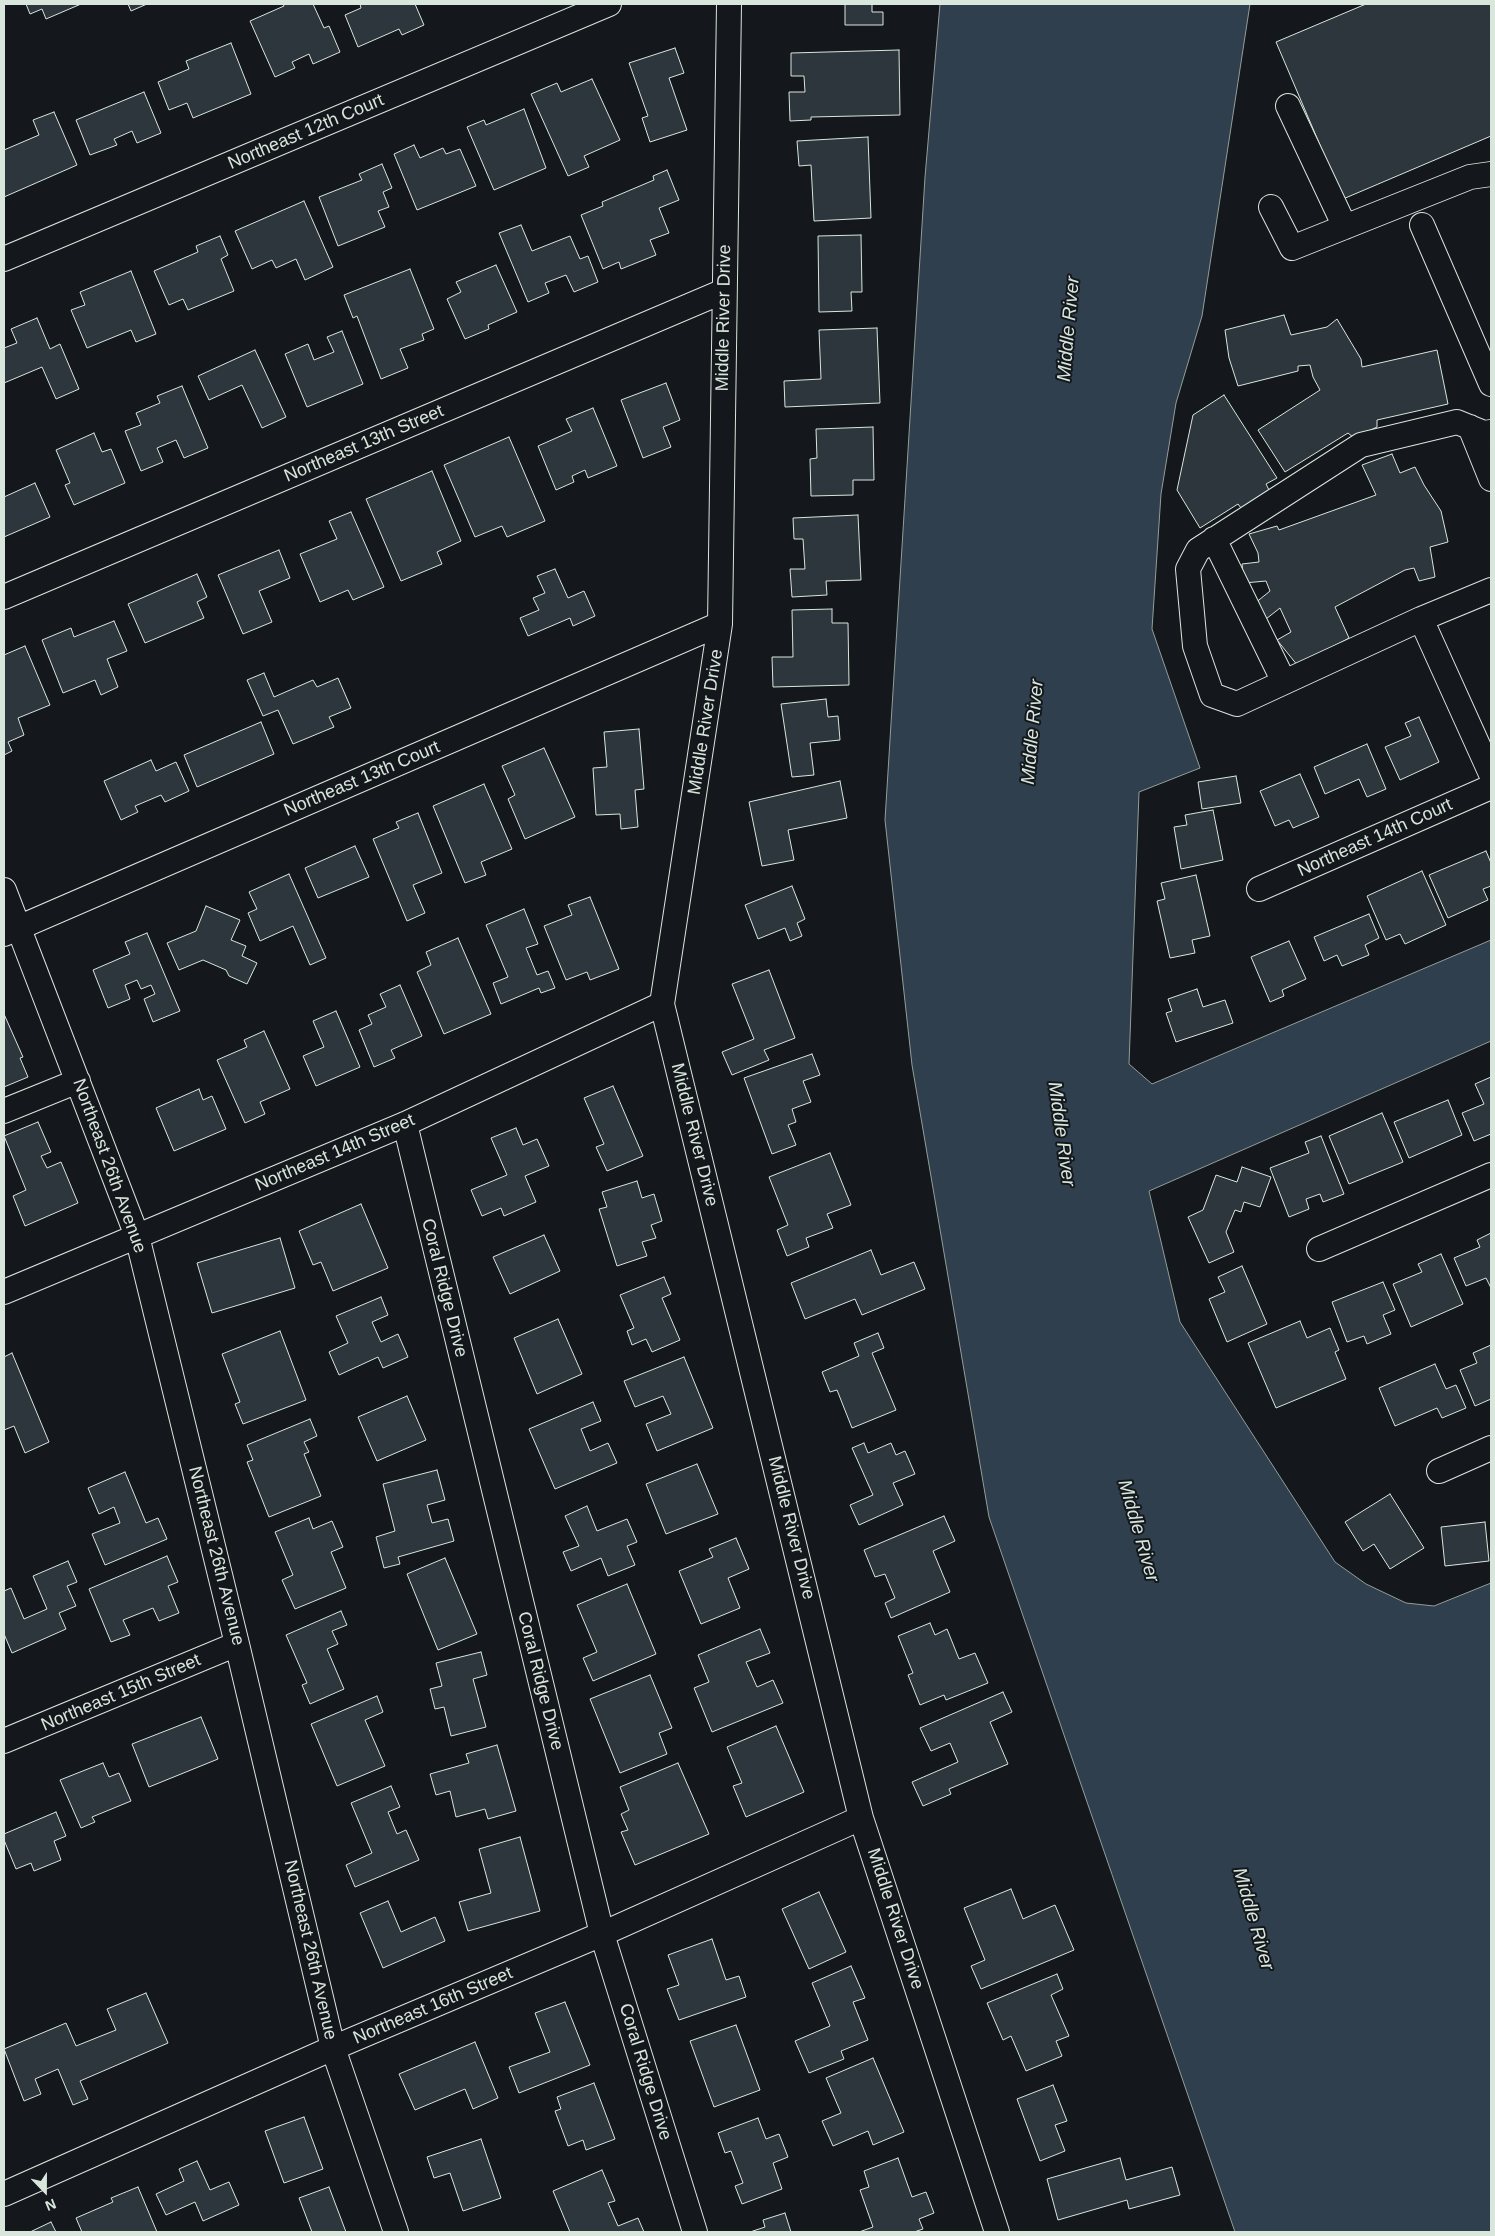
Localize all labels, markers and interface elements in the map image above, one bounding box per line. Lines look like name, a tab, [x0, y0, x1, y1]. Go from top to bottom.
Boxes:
street label: Northeast 12th Court	[225, 89, 387, 175]
street label: Middle River Drive	[712, 244, 736, 392]
water label: Middle River	[1053, 275, 1085, 383]
street label: Northeast 13th Street	[281, 401, 447, 487]
street label: Middle River Drive	[684, 648, 728, 796]
water label: Middle River	[1017, 678, 1049, 786]
street label: Northeast 13th Court	[281, 736, 443, 822]
street label: Northeast 14th Court	[1294, 794, 1456, 882]
street label: Middle River Drive	[666, 1061, 722, 1209]
street label: Northeast 26th Avenue	[67, 1076, 151, 1256]
water label: Middle River	[1042, 1080, 1080, 1188]
street label: Northeast 14th Street	[252, 1110, 418, 1196]
street label: Coral Ridge Drive	[416, 1216, 472, 1360]
street label: Middle River Drive	[763, 1454, 819, 1602]
street label: Northeast 26th Avenue	[183, 1464, 249, 1648]
water label: Middle River	[1112, 1477, 1164, 1585]
street label: Coral Ridge Drive	[512, 1609, 568, 1753]
street label: Northeast 15th Street	[38, 1650, 204, 1736]
street label: Middle River Drive	[862, 1846, 928, 1992]
street label: Northeast 26th Avenue	[279, 1858, 341, 2042]
water label: Middle River	[1227, 1865, 1279, 1973]
street label: Northeast 16th Street	[350, 1963, 516, 2049]
street label: Coral Ridge Drive	[614, 2001, 676, 2143]
north arrow	[20, 2166, 70, 2216]
text: N	[43, 2196, 58, 2214]

